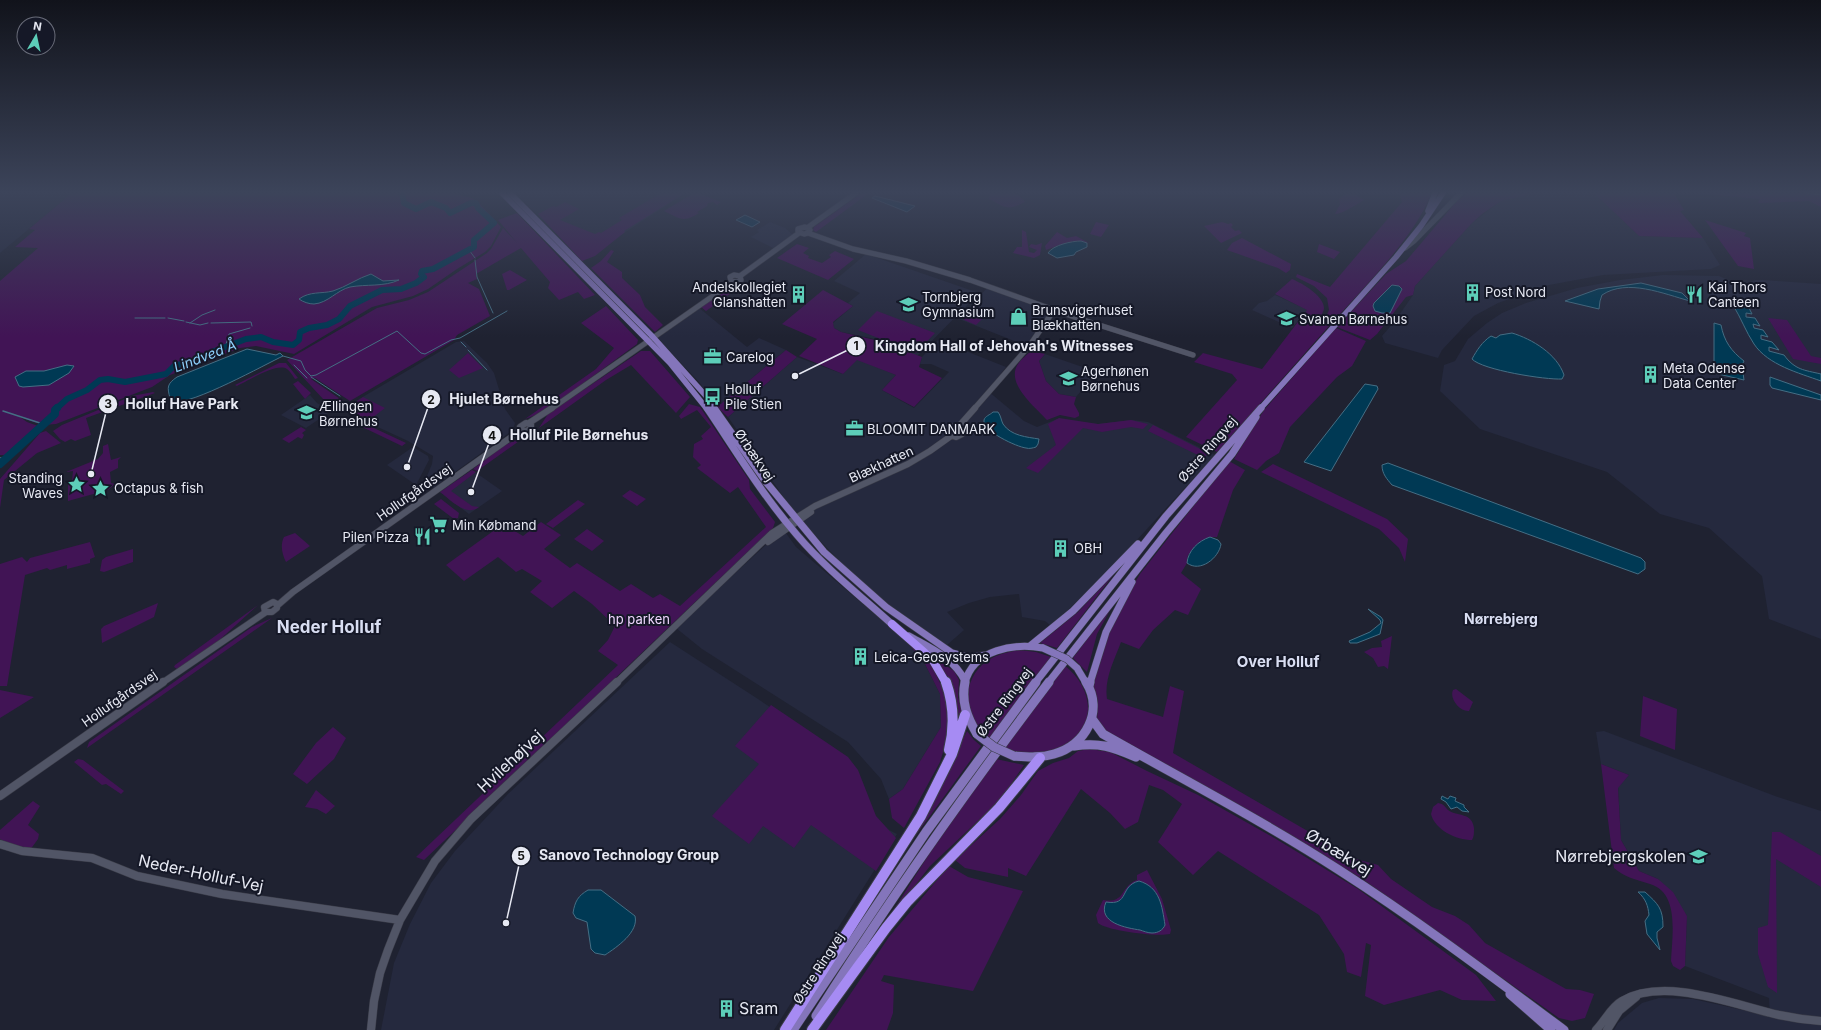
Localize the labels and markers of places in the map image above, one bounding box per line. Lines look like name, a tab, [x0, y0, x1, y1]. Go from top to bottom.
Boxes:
place label: Andelskollegiet Glanshatten	[692, 279, 786, 310]
place label: Kai Thors Canteen	[1708, 279, 1767, 310]
building icon: Post Nord	[1462, 282, 1482, 302]
building icon: Andelskollegiet Glanshatten	[789, 284, 809, 304]
place label: Post Nord	[1485, 284, 1546, 300]
restaurant icon: Kai Thors Canteen	[1685, 284, 1705, 304]
place label: Tornbjerg Gymnasium	[922, 289, 994, 320]
school or university icon: Tornbjerg Gymnasium	[899, 294, 919, 314]
place label: Brunsvigerhuset Blækhatten	[1032, 302, 1133, 333]
shop icon: Brunsvigerhuset Blækhatten	[1009, 307, 1029, 327]
school or university icon: Svanen Børnehus	[1276, 309, 1296, 329]
place label: Svanen Børnehus	[1299, 311, 1408, 327]
callout: Kingdom Hall of Jehovah's Witnesses	[846, 333, 1141, 359]
office icon: Carelog	[703, 347, 723, 367]
place label: Carelog	[726, 349, 774, 365]
place label: Meta Odense Data Center	[1663, 360, 1745, 391]
place label: Agerhønen Børnehus	[1081, 363, 1149, 394]
building icon: Meta Odense Data Center	[1640, 365, 1660, 385]
school or university icon: Agerhønen Børnehus	[1058, 368, 1078, 388]
place label: Holluf Pile Stien	[725, 381, 782, 412]
callout: Hjulet Børnehus	[421, 386, 567, 412]
bus stop icon: Holluf Pile Stien	[702, 386, 722, 406]
callout: Holluf Have Park	[98, 391, 247, 417]
place label: Ællingen Børnehus	[319, 398, 378, 429]
school or university icon: Ællingen Børnehus	[296, 403, 316, 423]
office icon: BLOOMIT DANMARK	[844, 419, 864, 439]
place label: BLOOMIT DANMARK	[867, 421, 995, 437]
callout: Holluf Pile Børnehus	[482, 422, 657, 448]
place label: Standing Waves	[9, 470, 63, 501]
place icon: Standing Waves	[66, 475, 86, 495]
place icon: Octapus & fish	[91, 478, 111, 498]
place label: Octapus & fish	[114, 480, 204, 496]
supermarket icon: Min Købmand	[429, 515, 449, 535]
place label: Min Købmand	[452, 517, 537, 533]
restaurant icon: Pilen Pizza	[412, 527, 432, 547]
place label: Pilen Pizza	[342, 529, 409, 545]
building icon: OBH	[1051, 538, 1071, 558]
place label: OBH	[1074, 540, 1102, 556]
building icon: Leica-Geosystems	[851, 647, 871, 667]
place label: Leica-Geosystems	[874, 649, 989, 665]
callout: Sanovo Technology Group	[511, 843, 727, 869]
place label: Nørrebjergskolen	[1555, 846, 1686, 866]
school or university icon: Nørrebjergskolen	[1689, 846, 1709, 866]
building icon: Sram	[716, 998, 736, 1018]
place label: Sram	[739, 998, 778, 1018]

